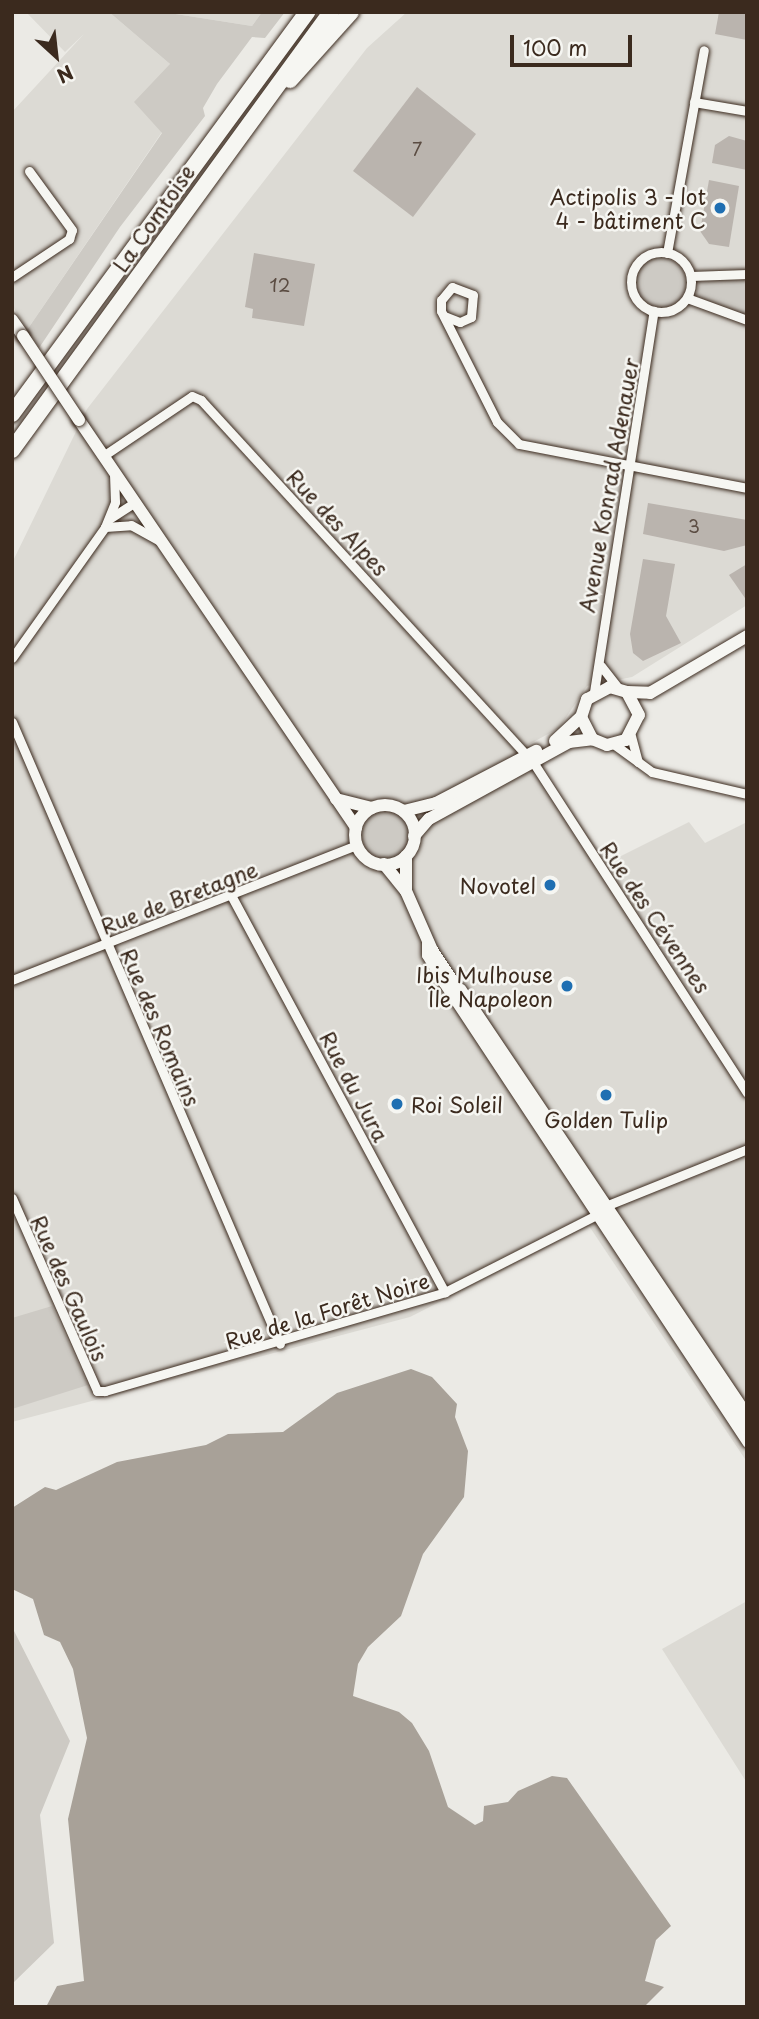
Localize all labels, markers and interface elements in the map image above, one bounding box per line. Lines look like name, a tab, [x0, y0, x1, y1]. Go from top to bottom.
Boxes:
north arrow	[21, 21, 91, 91]
scale bar	[514, 21, 636, 65]
text: 100 m	[523, 31, 587, 63]
text: N	[52, 59, 79, 91]
house number: 7	[412, 138, 422, 160]
street label: La Comtoise	[107, 160, 199, 276]
place label: Actipolis 3 - lot 4 - bâtiment C	[548, 183, 706, 233]
marker: Actipolis 3 - lot 4 - bâtiment C	[712, 200, 728, 216]
house number: 12	[270, 274, 290, 296]
street label: Avenue Konrad Adenauer	[573, 356, 643, 614]
street label: Rue des Alpes	[281, 462, 395, 582]
house number: 3	[688, 515, 700, 537]
street label: Rue des Cévennes	[595, 835, 717, 999]
street label: Rue de Bretagne	[96, 855, 262, 939]
place label: Novotel	[460, 872, 536, 898]
marker: Novotel	[542, 877, 558, 893]
street label: Rue des Romains	[116, 943, 206, 1111]
place label: Ibis Mulhouse Île Napoleon	[416, 961, 553, 1011]
marker: Ibis Mulhouse Île Napoleon	[559, 978, 575, 994]
street label: Rue du Jura	[315, 1026, 395, 1146]
marker: Golden Tulip	[598, 1087, 614, 1103]
place label: Roi Soleil	[411, 1091, 504, 1117]
marker: Roi Soleil	[389, 1096, 405, 1112]
place label: Golden Tulip	[543, 1106, 669, 1132]
street label: Rue des Gaulois	[26, 1209, 114, 1367]
street label: Rue de la Forêt Noire	[220, 1266, 434, 1354]

